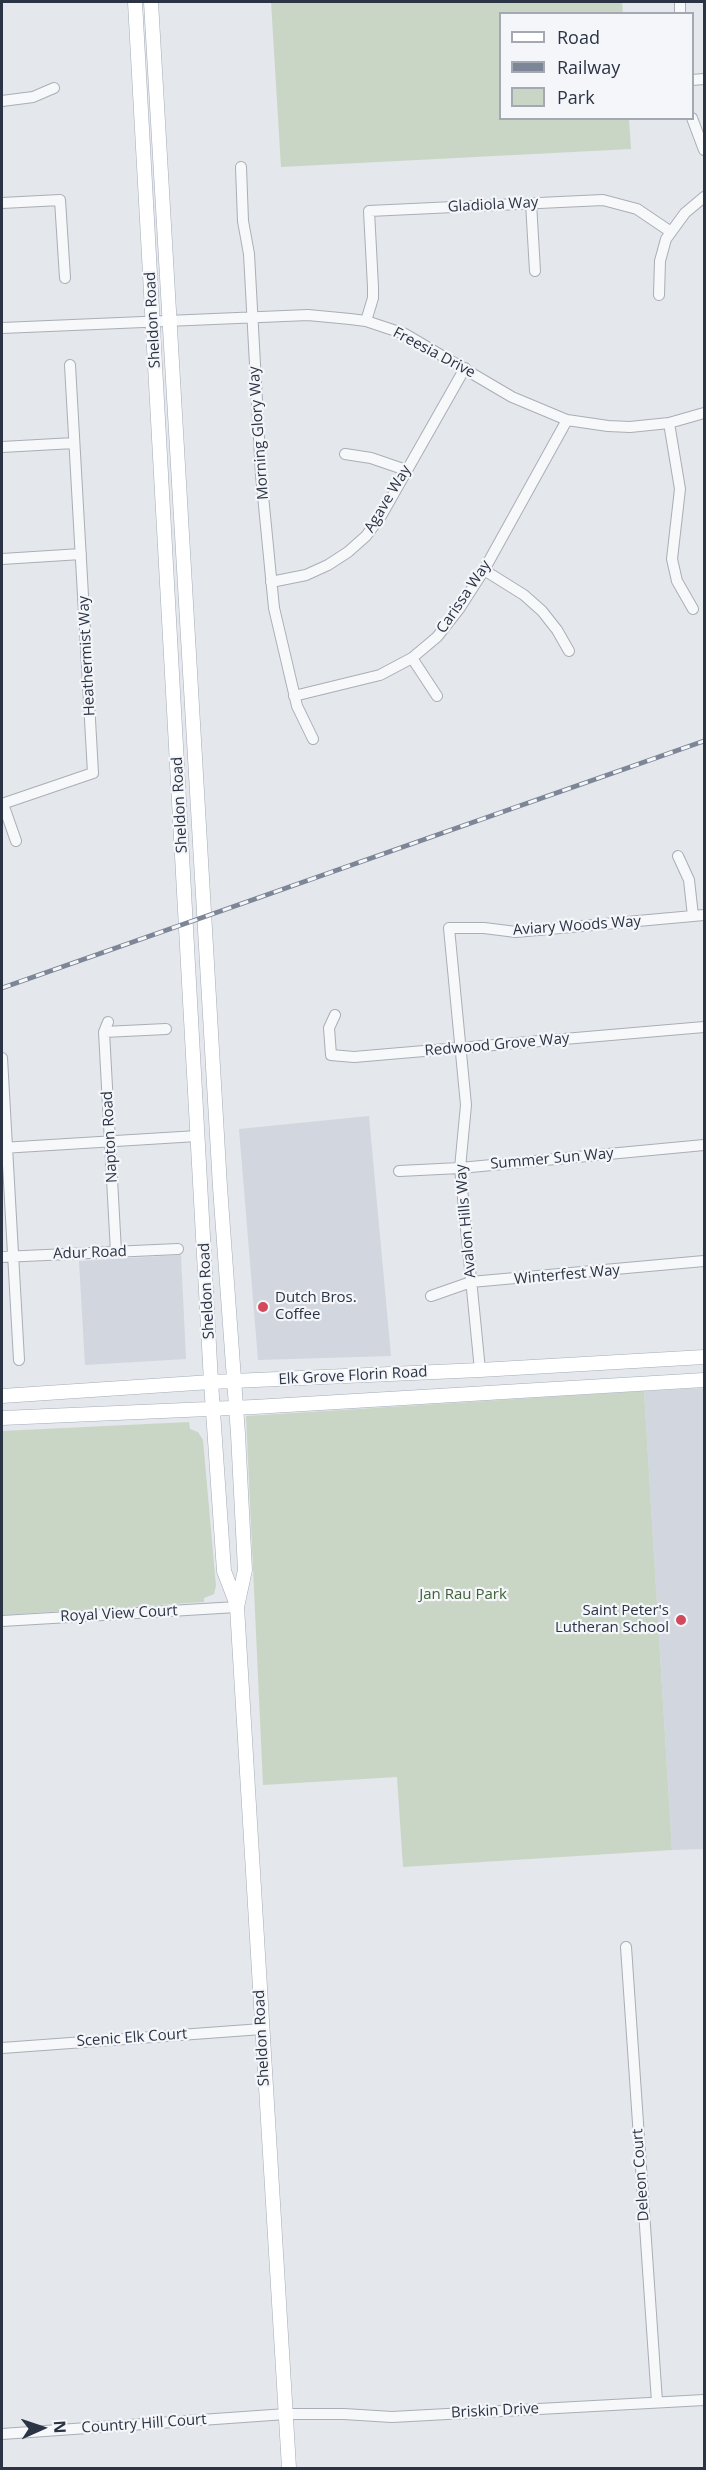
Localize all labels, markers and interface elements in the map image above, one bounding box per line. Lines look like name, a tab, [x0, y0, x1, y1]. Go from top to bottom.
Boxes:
legend	[499, 12, 694, 120]
text: Road	[557, 25, 600, 49]
text: Railway	[557, 55, 620, 79]
text: Park	[557, 85, 595, 109]
street label: Gladiola Way	[447, 194, 539, 216]
street label: Sheldon Road	[141, 271, 165, 369]
street label: Freesia Drive	[390, 324, 478, 382]
street label: Morning Glory Way	[245, 366, 273, 500]
street label: Agave Way	[361, 462, 415, 536]
street label: Carissa Way	[433, 557, 495, 637]
street label: Heathermist Way	[75, 595, 99, 717]
street label: Sheldon Road	[168, 756, 192, 854]
street label: Aviary Woods Way	[512, 913, 642, 939]
street label: Redwood Grove Way	[424, 1030, 570, 1060]
street label: Napton Road	[99, 1091, 121, 1183]
street label: Summer Sun Way	[490, 1145, 614, 1173]
street label: Avalon Hills Way	[452, 1163, 480, 1279]
street label: Sheldon Road	[195, 1242, 219, 1340]
street label: Adur Road	[53, 1243, 127, 1263]
street label: Winterfest Way	[513, 1261, 621, 1289]
place label: Dutch Bros. Coffee	[275, 1289, 357, 1324]
marker: Dutch Bros. Coffee	[256, 1300, 270, 1314]
street label: Elk Grove Florin Road	[278, 1363, 428, 1389]
park label: Jan Rau Park	[419, 1586, 507, 1604]
street label: Royal View Court	[60, 1602, 178, 1626]
place label: Saint Peter's Lutheran School	[555, 1602, 669, 1637]
marker: Saint Peter's Lutheran School	[674, 1613, 688, 1627]
street label: Sheldon Road	[250, 1989, 274, 2087]
street label: Scenic Elk Court	[76, 2025, 188, 2051]
street label: Deleon Court	[629, 2128, 653, 2222]
north arrow	[12, 2398, 72, 2458]
street label: Briskin Drive	[450, 2400, 540, 2422]
street label: Country Hill Court	[81, 2411, 207, 2437]
text: N	[49, 2420, 71, 2434]

